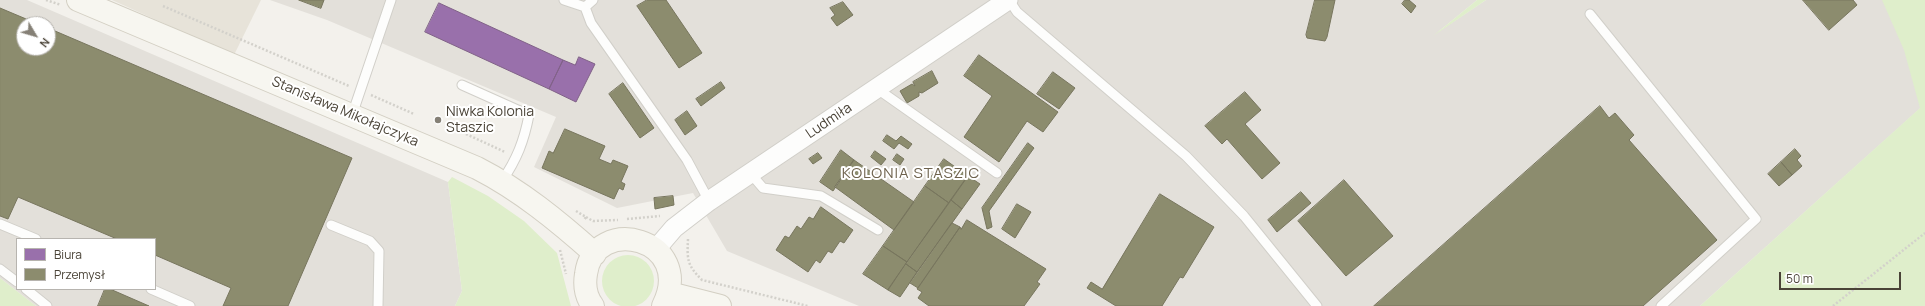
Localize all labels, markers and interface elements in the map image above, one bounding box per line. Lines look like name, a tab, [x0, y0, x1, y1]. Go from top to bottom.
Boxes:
north arrow	[16, 16, 56, 56]
text: N	[37, 35, 53, 51]
street label: Stanisława Mikołajczyka	[269, 73, 421, 151]
street label: Ludmiła	[803, 100, 855, 142]
place label: Niwka Kolonia Staszic	[446, 104, 534, 136]
marker: Niwka Kolonia Staszic	[433, 115, 443, 125]
district label: KOLONIA STASZIC	[842, 165, 980, 183]
legend	[16, 238, 156, 290]
text: Biura	[54, 246, 82, 263]
scale bar	[1781, 264, 1903, 290]
text: Przemysł	[54, 266, 105, 283]
text: 50 m	[1786, 270, 1813, 287]

